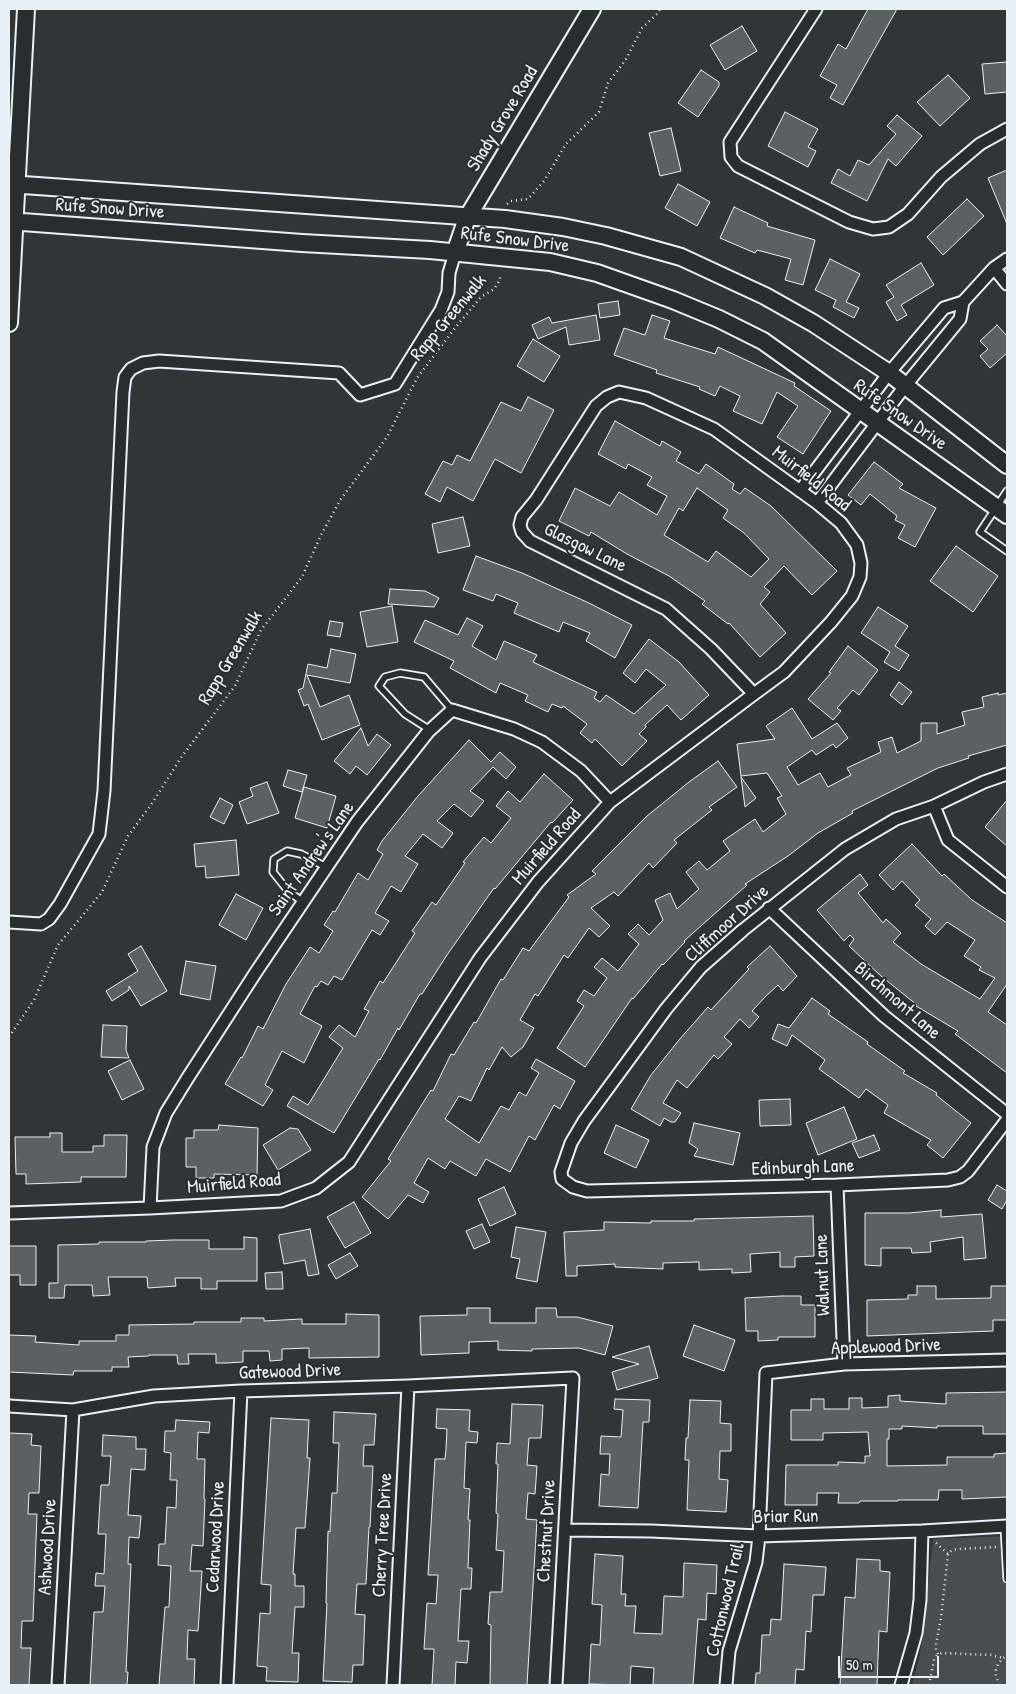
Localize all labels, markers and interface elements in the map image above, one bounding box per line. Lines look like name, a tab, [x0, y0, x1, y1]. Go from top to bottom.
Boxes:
street label: Shady Grove Road	[463, 62, 543, 176]
street label: Rufe Snow Drive	[55, 194, 165, 224]
street label: Rufe Snow Drive	[460, 222, 570, 258]
street label: Rapp Greenwalk	[406, 270, 492, 366]
street label: Rufe Snow Drive	[849, 374, 951, 456]
street label: Muirfield Road	[767, 441, 855, 517]
street label: Glasgow Lane	[540, 518, 630, 578]
street label: Rapp Greenwalk	[194, 607, 268, 709]
street label: Saint Andrew's Lane	[264, 797, 360, 921]
street label: Muirfield Road	[508, 804, 586, 890]
street label: Cliffmoor Drive	[680, 880, 774, 968]
street label: Birchmont Lane	[849, 957, 945, 1045]
street label: Edinburgh Lane	[751, 1155, 855, 1181]
street label: Muirfield Road	[186, 1169, 282, 1199]
street label: Walnut Lane	[810, 1234, 836, 1316]
street label: Applewood Drive	[831, 1334, 941, 1360]
street label: Gatewood Drive	[238, 1359, 342, 1385]
street label: Cherry Tree Drive	[368, 1472, 398, 1598]
street label: Chestnut Drive	[533, 1479, 561, 1583]
street label: Cedarwood Drive	[202, 1481, 230, 1593]
street label: Ashwood Drive	[34, 1498, 62, 1596]
street label: Briar Run	[753, 1505, 819, 1529]
street label: Cottonwood Trail	[702, 1541, 750, 1659]
scale bar	[841, 1646, 942, 1678]
text: 50 m	[846, 1654, 873, 1675]

